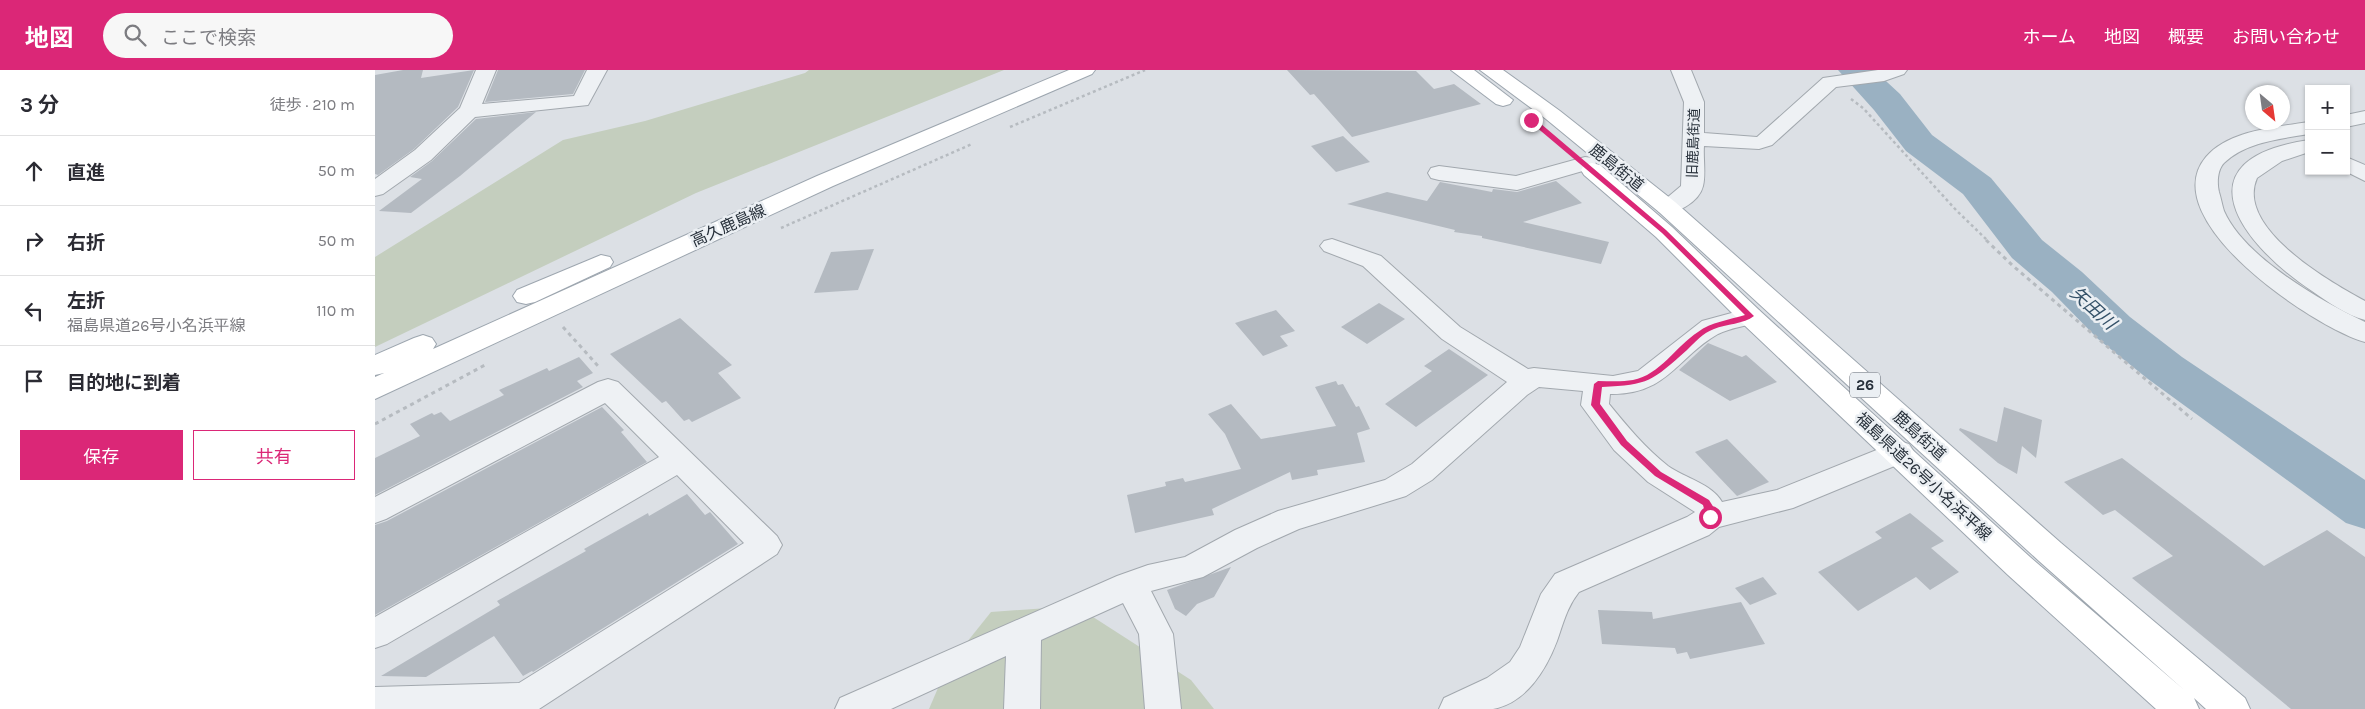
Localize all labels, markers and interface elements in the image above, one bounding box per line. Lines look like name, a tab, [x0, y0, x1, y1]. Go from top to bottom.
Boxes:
search box	[103, 13, 453, 58]
icon: search	[121, 21, 149, 49]
text: 地図	[25, 24, 73, 52]
text: ホーム	[2023, 26, 2076, 48]
text: 地図	[2104, 26, 2140, 48]
text: 概要	[2168, 26, 2204, 48]
text: お問い合わせ	[2232, 26, 2340, 48]
text: ここで検索	[161, 27, 256, 49]
north arrow	[2245, 85, 2290, 130]
map controls	[2305, 85, 2350, 175]
button: +	[2305, 85, 2350, 130]
text: 3 分	[20, 93, 59, 117]
text: 徒歩 · 210 m	[270, 95, 355, 114]
street label: 旧鹿島街道	[1684, 108, 1703, 178]
route end	[1520, 109, 1543, 132]
button: −	[2305, 130, 2350, 175]
street label: 鹿島街道	[1586, 140, 1648, 195]
icon: ahead	[20, 157, 48, 185]
text: 50 m	[318, 161, 355, 180]
text: 直進	[67, 162, 105, 184]
street label: 高久鹿島線	[688, 201, 769, 250]
icon: right	[20, 227, 48, 255]
text: 50 m	[318, 231, 355, 250]
text: 右折	[67, 232, 105, 254]
water label: 矢田川	[2066, 282, 2122, 336]
text: 左折	[67, 290, 105, 312]
icon: left	[20, 297, 48, 325]
text: 110 m	[316, 301, 355, 320]
text: 福島県道26号小名浜平線	[67, 316, 245, 335]
icon: arrive	[20, 367, 48, 395]
text: 目的地に到着	[67, 372, 181, 394]
road number: 26	[1850, 372, 1880, 398]
street label: 鹿島街道	[1890, 407, 1950, 464]
street label: 福島県道26号小名浜平線	[1852, 409, 1995, 544]
button: 保存	[20, 430, 183, 480]
button: 共有	[193, 430, 355, 480]
route start	[1699, 506, 1722, 529]

